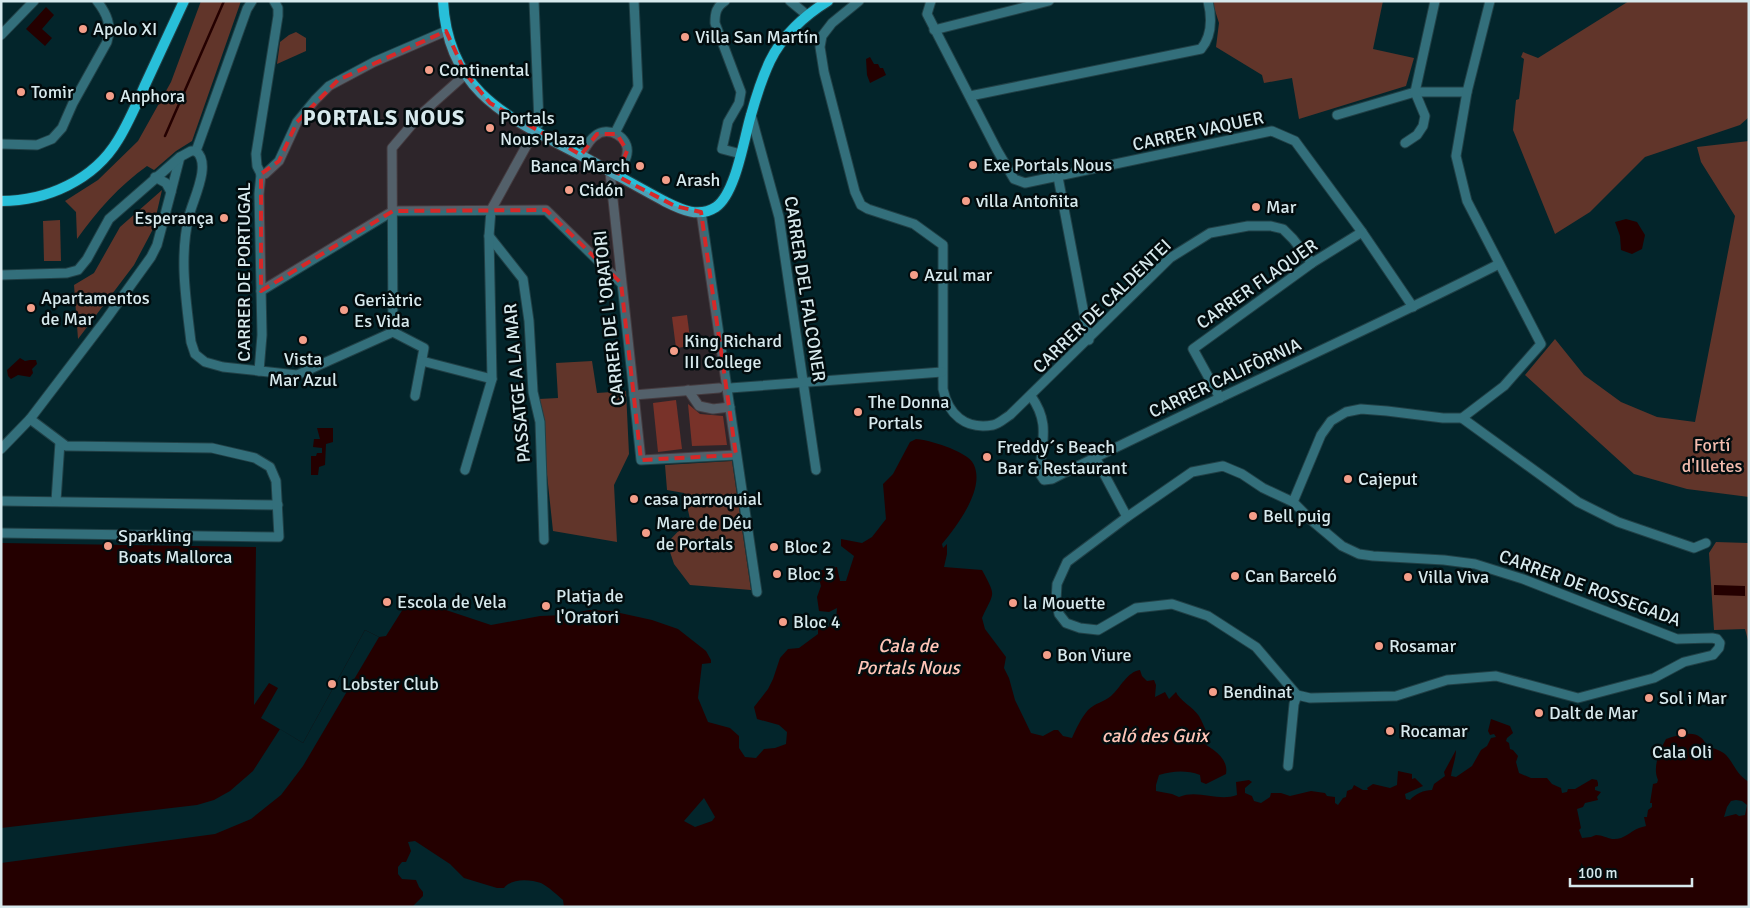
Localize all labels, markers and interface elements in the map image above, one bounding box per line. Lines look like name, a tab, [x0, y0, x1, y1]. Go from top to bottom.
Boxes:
place label: Apolo XI	[93, 18, 157, 40]
marker: Apolo XI	[77, 23, 89, 35]
place label: Villa San Martín	[695, 26, 818, 48]
marker: Villa San Martín	[679, 31, 691, 43]
place label: Continental	[439, 59, 530, 81]
marker: Continental	[423, 64, 435, 76]
place label: Tomir	[31, 81, 74, 103]
place label: Anphora	[120, 85, 185, 107]
marker: Tomir	[15, 86, 27, 98]
marker: Anphora	[104, 90, 116, 102]
district label: PORTALS NOUS	[303, 104, 465, 131]
street label: CARRER VAQUER	[1130, 106, 1266, 156]
place label: Portals Nous Plaza	[500, 107, 585, 150]
marker: Portals Nous Plaza	[484, 122, 496, 134]
place label: Exe Portals Nous	[983, 154, 1112, 176]
place label: Banca March	[530, 155, 630, 177]
marker: Exe Portals Nous	[967, 159, 979, 171]
marker: Banca March	[634, 160, 646, 172]
place label: Arash	[676, 169, 720, 191]
marker: Arash	[660, 174, 672, 186]
place label: Cidón	[579, 179, 623, 201]
street label: CARRER DE PORTUGAL	[233, 182, 255, 362]
marker: Cidón	[563, 184, 575, 196]
place label: villa Antoñita	[976, 190, 1079, 212]
street label: CARRER DEL FALCONER	[779, 195, 831, 383]
marker: villa Antoñita	[960, 195, 972, 207]
place label: Mar	[1266, 196, 1297, 218]
marker: Mar	[1250, 201, 1262, 213]
place label: Esperança	[134, 207, 214, 229]
marker: Esperança	[218, 212, 230, 224]
street label: CARRER DE L'ORATORI	[589, 229, 629, 407]
street label: CARRER DE CALDENTEI	[1028, 234, 1176, 378]
street label: CARRER FLAQUER	[1192, 234, 1322, 334]
place label: Azul mar	[924, 264, 993, 286]
marker: Azul mar	[908, 269, 920, 281]
place label: Apartamentos de Mar	[41, 287, 150, 330]
place label: Geriàtric Es Vida	[354, 289, 422, 332]
marker: Apartamentos de Mar	[25, 302, 37, 314]
street label: PASSATGE A LA MAR	[499, 302, 535, 463]
marker: Geriàtric Es Vida	[338, 304, 350, 316]
place label: King Richard III College	[684, 330, 782, 373]
street label: CARRER CALIFÒRNIA	[1145, 333, 1305, 423]
marker: Vista Mar Azul	[297, 334, 309, 346]
marker: King Richard III College	[668, 345, 680, 357]
place label: Vista Mar Azul	[269, 348, 337, 391]
place label: The Donna Portals	[868, 391, 949, 434]
marker: The Donna Portals	[852, 406, 864, 418]
park label: Fortí d'Illetes	[1682, 434, 1742, 477]
place label: Freddy´s Beach Bar & Restaurant	[997, 436, 1127, 479]
marker: Freddy´s Beach Bar & Restaurant	[981, 451, 993, 463]
place label: Cajeput	[1358, 468, 1418, 490]
marker: Cajeput	[1342, 473, 1354, 485]
place label: casa parroquial	[644, 488, 762, 510]
marker: casa parroquial	[628, 493, 640, 505]
place label: Bell puig	[1263, 505, 1331, 527]
marker: Bell puig	[1247, 510, 1259, 522]
place label: Mare de Déu de Portals	[656, 512, 752, 555]
place label: Sparkling Boats Mallorca	[118, 525, 232, 568]
marker: Mare de Déu de Portals	[640, 527, 652, 539]
place label: Bloc 2	[784, 536, 832, 558]
marker: Sparkling Boats Mallorca	[102, 540, 114, 552]
marker: Bloc 2	[768, 541, 780, 553]
street label: CARRER DE ROSSEGADA	[1496, 545, 1684, 631]
place label: Bloc 3	[787, 563, 835, 585]
place label: Can Barceló	[1245, 565, 1337, 587]
place label: Villa Viva	[1418, 566, 1489, 588]
marker: Bloc 3	[771, 568, 783, 580]
marker: Can Barceló	[1229, 570, 1241, 582]
marker: Villa Viva	[1402, 571, 1414, 583]
place label: Platja de l'Oratori	[556, 585, 624, 628]
place label: Escola de Vela	[397, 591, 507, 613]
place label: la Mouette	[1023, 592, 1106, 614]
marker: Escola de Vela	[381, 596, 393, 608]
marker: la Mouette	[1007, 597, 1019, 609]
marker: Platja de l'Oratori	[540, 600, 552, 612]
place label: Bloc 4	[793, 611, 841, 633]
marker: Bloc 4	[777, 616, 789, 628]
water label: Cala de Portals Nous	[856, 634, 961, 680]
place label: Rosamar	[1389, 635, 1456, 657]
marker: Rosamar	[1373, 640, 1385, 652]
place label: Bon Viure	[1057, 644, 1131, 666]
marker: Bon Viure	[1041, 649, 1053, 661]
place label: Lobster Club	[342, 673, 439, 695]
marker: Lobster Club	[326, 678, 338, 690]
place label: Bendinat	[1223, 681, 1292, 703]
marker: Bendinat	[1207, 686, 1219, 698]
place label: Sol i Mar	[1659, 687, 1727, 709]
marker: Sol i Mar	[1643, 692, 1655, 704]
place label: Dalt de Mar	[1549, 702, 1638, 724]
marker: Dalt de Mar	[1533, 707, 1545, 719]
place label: Rocamar	[1400, 720, 1468, 742]
water label: caló des Guix	[1102, 724, 1210, 748]
marker: Rocamar	[1384, 725, 1396, 737]
marker: Cala Oli	[1676, 727, 1688, 739]
place label: Cala Oli	[1652, 741, 1712, 763]
scale bar	[1570, 856, 1692, 888]
text: 100 m	[1578, 864, 1618, 882]

